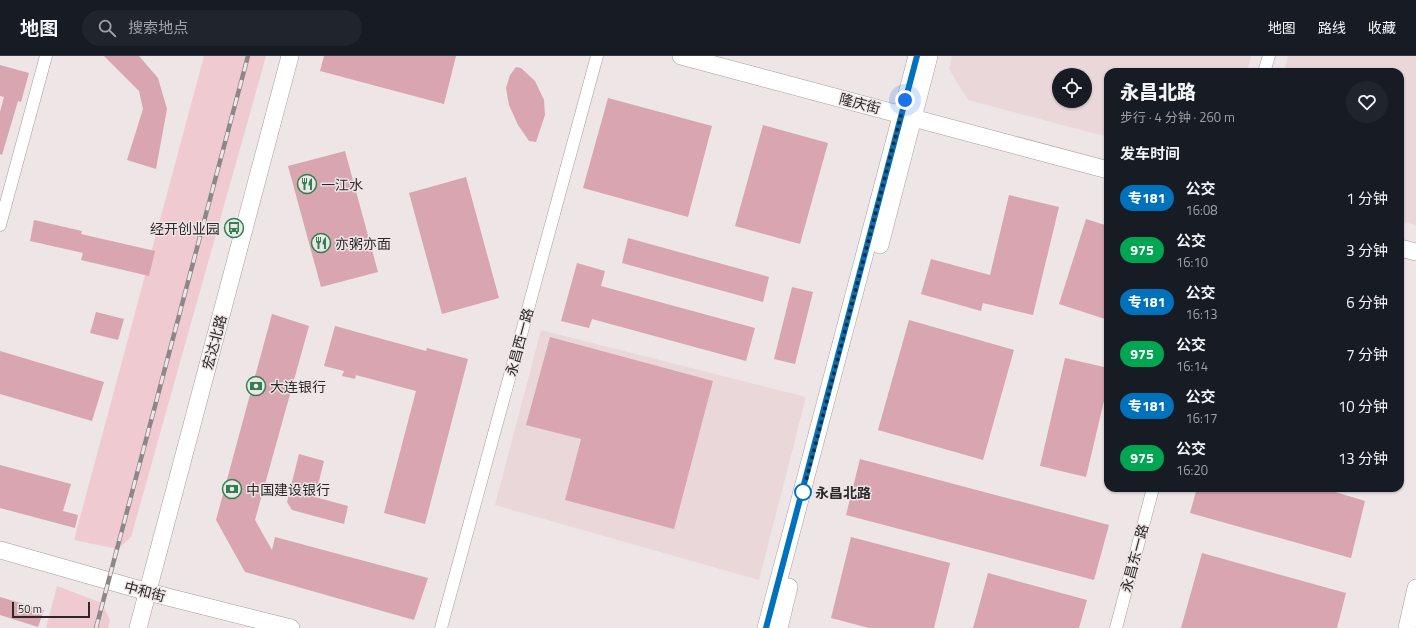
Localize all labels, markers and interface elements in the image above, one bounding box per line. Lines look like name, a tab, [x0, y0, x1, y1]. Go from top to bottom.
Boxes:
search box	[82, 10, 362, 46]
text: 地图	[20, 13, 58, 42]
text: 搜索地点	[128, 16, 188, 39]
icon: search	[96, 17, 118, 39]
text: 地图	[1268, 17, 1296, 38]
text: 路线	[1318, 17, 1346, 38]
text: 收藏	[1368, 17, 1396, 38]
map controls	[1052, 68, 1092, 108]
button: locate	[1052, 68, 1092, 108]
text: 永昌北路	[1120, 77, 1196, 106]
button: heart	[1346, 81, 1388, 123]
street label: 隆庆街	[837, 87, 883, 119]
your location	[895, 90, 915, 110]
text: 步行 · 4 分钟 · 260 m	[1120, 107, 1235, 127]
text: 发车时间	[1120, 142, 1180, 165]
restaurant icon: 一江水	[296, 173, 318, 195]
place label: 一江水	[321, 174, 363, 195]
text: 公交	[1186, 177, 1216, 200]
text: 专181	[1128, 187, 1166, 208]
text: 1 分钟	[1346, 187, 1388, 210]
text: 16:08	[1186, 200, 1217, 220]
bus stop icon: 经开创业园	[223, 217, 245, 239]
place label: 经开创业园	[150, 218, 220, 239]
text: 公交	[1176, 229, 1206, 252]
restaurant icon: 亦粥亦面	[310, 232, 332, 254]
place label: 亦粥亦面	[335, 233, 391, 254]
text: 975	[1130, 239, 1154, 260]
text: 3 分钟	[1346, 239, 1388, 262]
text: 16:10	[1176, 252, 1208, 272]
text: 公交	[1186, 281, 1216, 304]
text: 专181	[1128, 291, 1166, 312]
text: 6 分钟	[1346, 291, 1388, 314]
text: 16:13	[1186, 304, 1217, 324]
street label: 永昌西一路	[500, 305, 538, 379]
street label: 宏达北路	[197, 312, 231, 372]
text: 公交	[1176, 333, 1206, 356]
text: 975	[1130, 343, 1154, 364]
text: 7 分钟	[1346, 343, 1388, 366]
text: 16:14	[1176, 356, 1208, 376]
bank icon: 大连银行	[245, 375, 267, 397]
place label: 大连银行	[270, 376, 326, 397]
text: 公交	[1186, 385, 1216, 408]
text: 专181	[1128, 395, 1166, 416]
text: 10 分钟	[1338, 395, 1388, 418]
text: 16:17	[1186, 408, 1217, 428]
text: 公交	[1176, 437, 1206, 460]
text: 975	[1130, 447, 1154, 468]
text: 13 分钟	[1338, 447, 1388, 470]
text: 16:20	[1176, 460, 1208, 480]
bank icon: 中国建设银行	[221, 478, 243, 500]
place label: 中国建设银行	[246, 479, 330, 500]
place label: 永昌北路	[815, 482, 871, 503]
marker: 永昌北路	[794, 483, 812, 501]
street label: 永昌东一路	[1115, 521, 1153, 595]
street label: 中和街	[122, 575, 168, 607]
scale bar	[12, 600, 90, 619]
text: 50 m	[18, 601, 42, 617]

